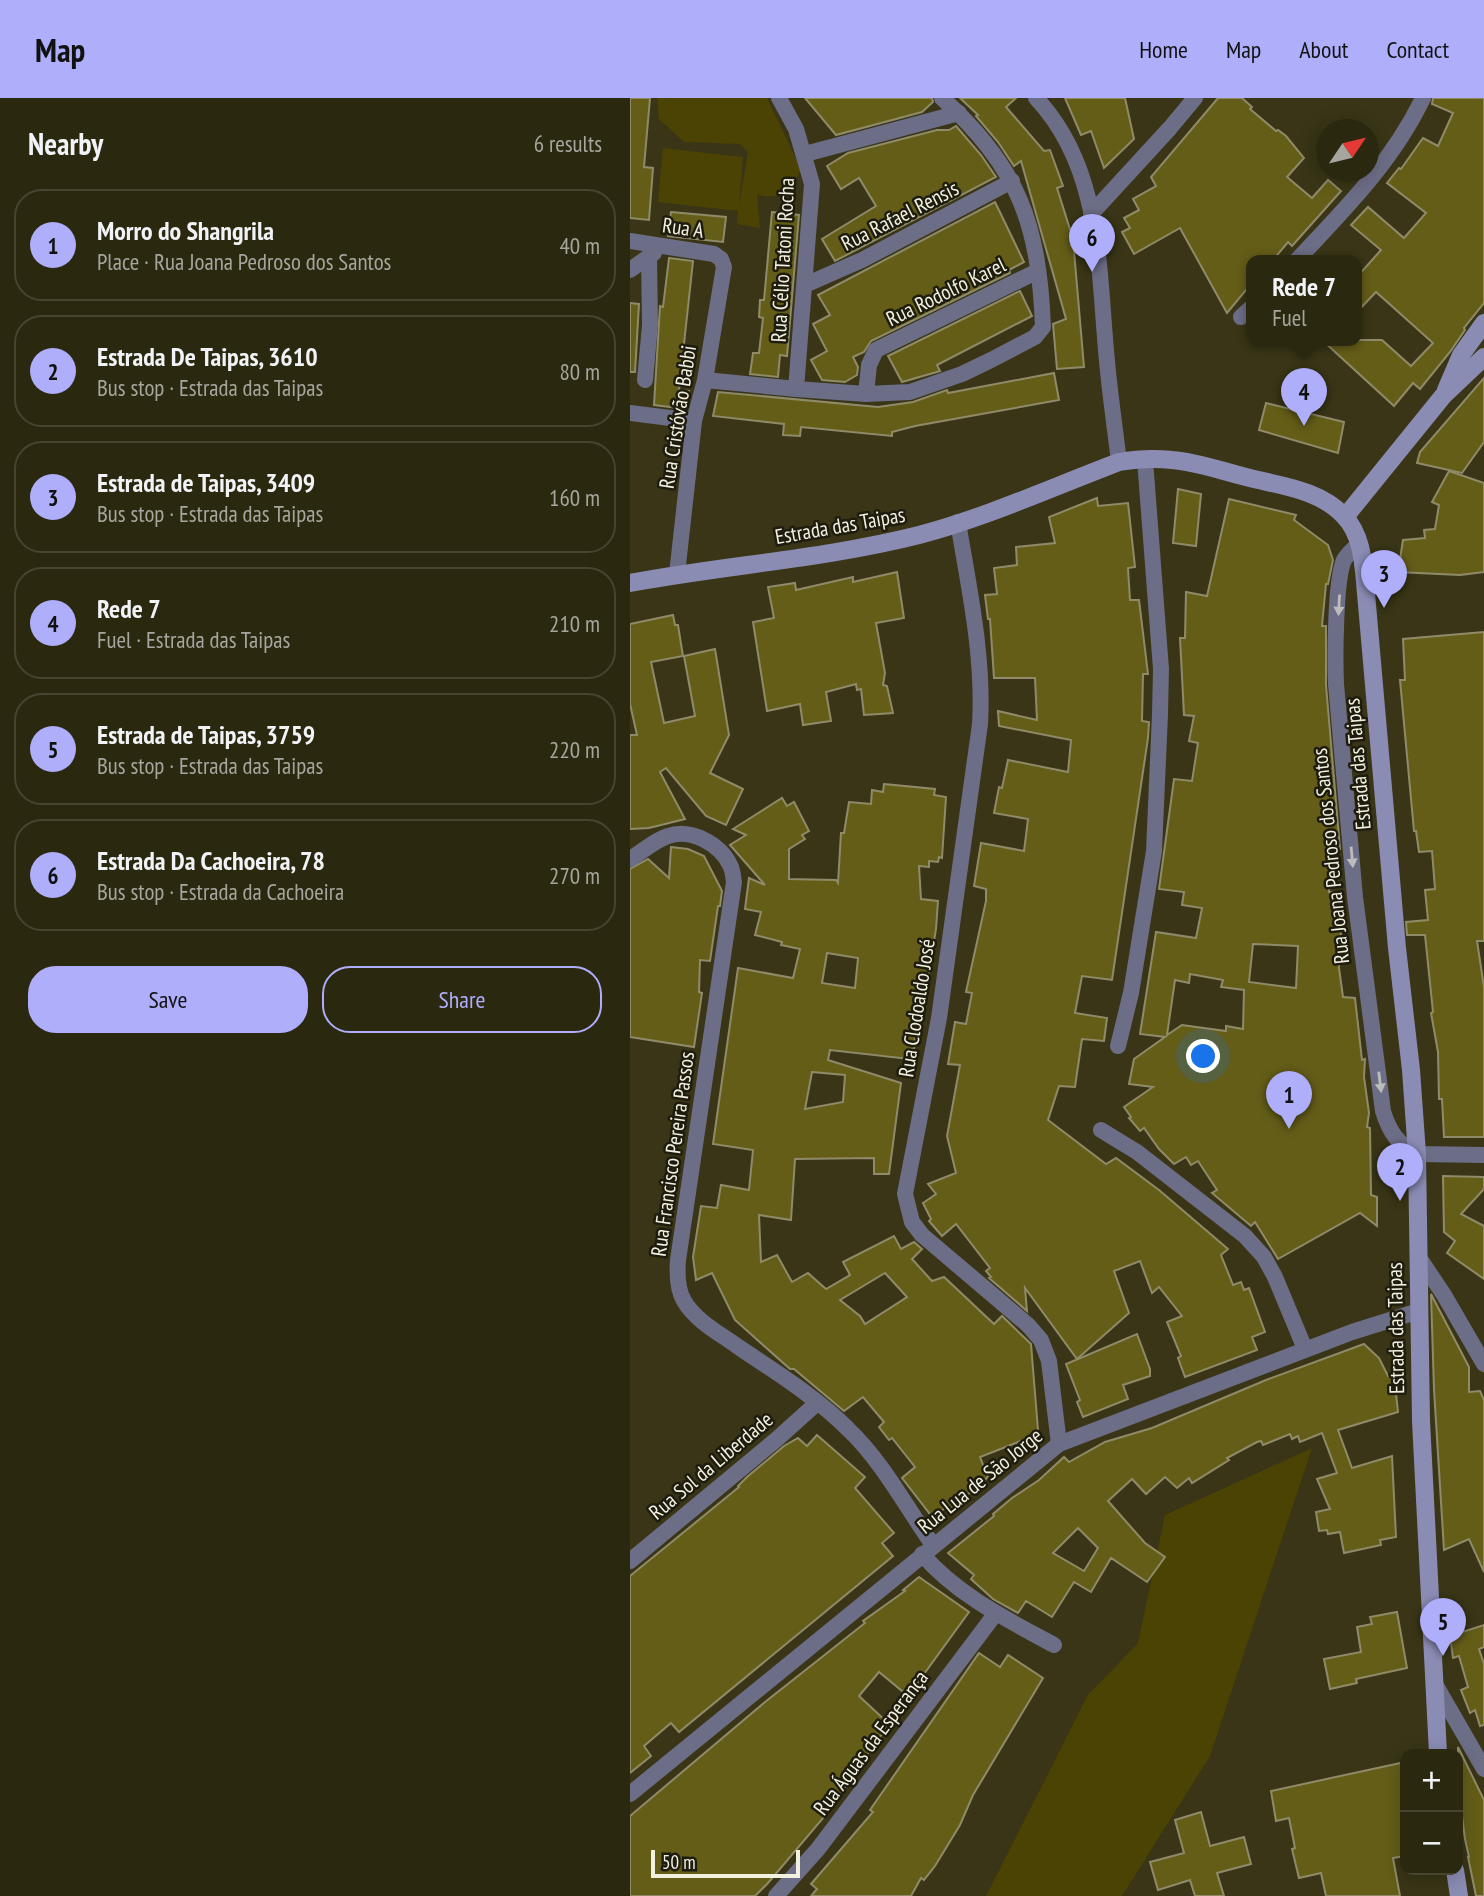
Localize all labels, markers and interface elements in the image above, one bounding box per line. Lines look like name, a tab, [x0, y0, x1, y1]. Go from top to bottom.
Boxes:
text: Map	[35, 28, 85, 71]
text: Home	[1139, 34, 1188, 65]
text: Map	[1226, 34, 1261, 65]
text: About	[1299, 34, 1348, 65]
text: Contact	[1386, 34, 1449, 65]
north arrow	[1316, 119, 1379, 182]
text: Nearby	[28, 124, 103, 163]
text: 6 results	[534, 129, 602, 158]
street label: Rua Rafael Rensis	[837, 174, 963, 257]
street label: Rua Célio Tatoni Rocha	[765, 177, 800, 343]
street label: Rua A	[661, 211, 706, 244]
text: Morro do Shangrila	[97, 214, 274, 247]
pin: 6	[1069, 214, 1115, 272]
text: 1	[48, 231, 59, 260]
text: 40 m	[559, 231, 600, 260]
text: Place · Rua Joana Pedroso dos Santos	[97, 247, 391, 276]
street label: Rua Rodolfo Karel	[882, 251, 1010, 332]
popup	[1246, 255, 1362, 346]
text: Rede 7	[1272, 270, 1336, 303]
text: Fuel	[1272, 303, 1307, 332]
text: Estrada De Taipas, 3610	[97, 340, 318, 373]
street label: Rua Cristóvão Babbi	[653, 343, 702, 490]
text: 2	[48, 357, 59, 386]
text: 80 m	[559, 357, 600, 386]
pin: 4	[1281, 368, 1327, 426]
text: Bus stop · Estrada das Taipas	[97, 373, 323, 402]
text: Estrada de Taipas, 3409	[97, 466, 315, 499]
text: 3	[48, 483, 59, 512]
text: 160 m	[549, 483, 600, 512]
text: Bus stop · Estrada das Taipas	[97, 499, 323, 528]
street label: Estrada das Taipas	[773, 501, 907, 550]
pin: 3	[1361, 550, 1407, 608]
text: Rede 7	[97, 592, 161, 625]
one-way arrow	[1333, 595, 1344, 617]
text: 4	[48, 609, 59, 638]
text: 210 m	[549, 609, 600, 638]
text: Fuel · Estrada das Taipas	[97, 625, 290, 654]
street label: Estrada das Taipas	[1338, 697, 1377, 831]
text: Estrada de Taipas, 3759	[97, 718, 315, 751]
text: 5	[48, 735, 59, 764]
text: 220 m	[549, 735, 600, 764]
street label: Rua Joana Pedroso dos Santos	[1306, 747, 1355, 965]
text: Bus stop · Estrada das Taipas	[97, 751, 323, 780]
text: Estrada Da Cachoeira, 78	[97, 844, 325, 877]
one-way arrow	[1347, 846, 1358, 868]
text: 6	[48, 861, 59, 890]
text: 270 m	[549, 861, 600, 890]
text: Bus stop · Estrada da Cachoeira	[97, 877, 344, 906]
street label: Rua Clodoaldo José	[892, 937, 941, 1079]
button: Save	[28, 966, 308, 1033]
button: Share	[322, 966, 602, 1033]
your location	[1186, 1039, 1220, 1073]
street label: Rua Francisco Pereira Passos	[645, 1050, 700, 1258]
pin: 1	[1266, 1071, 1312, 1129]
one-way arrow	[1374, 1071, 1385, 1093]
pin: 2	[1377, 1143, 1423, 1201]
street label: Estrada das Taipas	[1381, 1262, 1410, 1394]
street label: Rua Sol da Liberdade	[643, 1406, 778, 1525]
street label: Rua Lua de São Jorge	[912, 1422, 1048, 1539]
pin: 5	[1420, 1598, 1466, 1656]
street label: Rua Águas da Esperança	[807, 1665, 934, 1820]
map controls	[1400, 1749, 1463, 1875]
button: +	[1400, 1749, 1463, 1812]
button: −	[1400, 1812, 1463, 1875]
scale bar	[651, 1847, 800, 1879]
text: 50 m	[662, 1850, 696, 1874]

